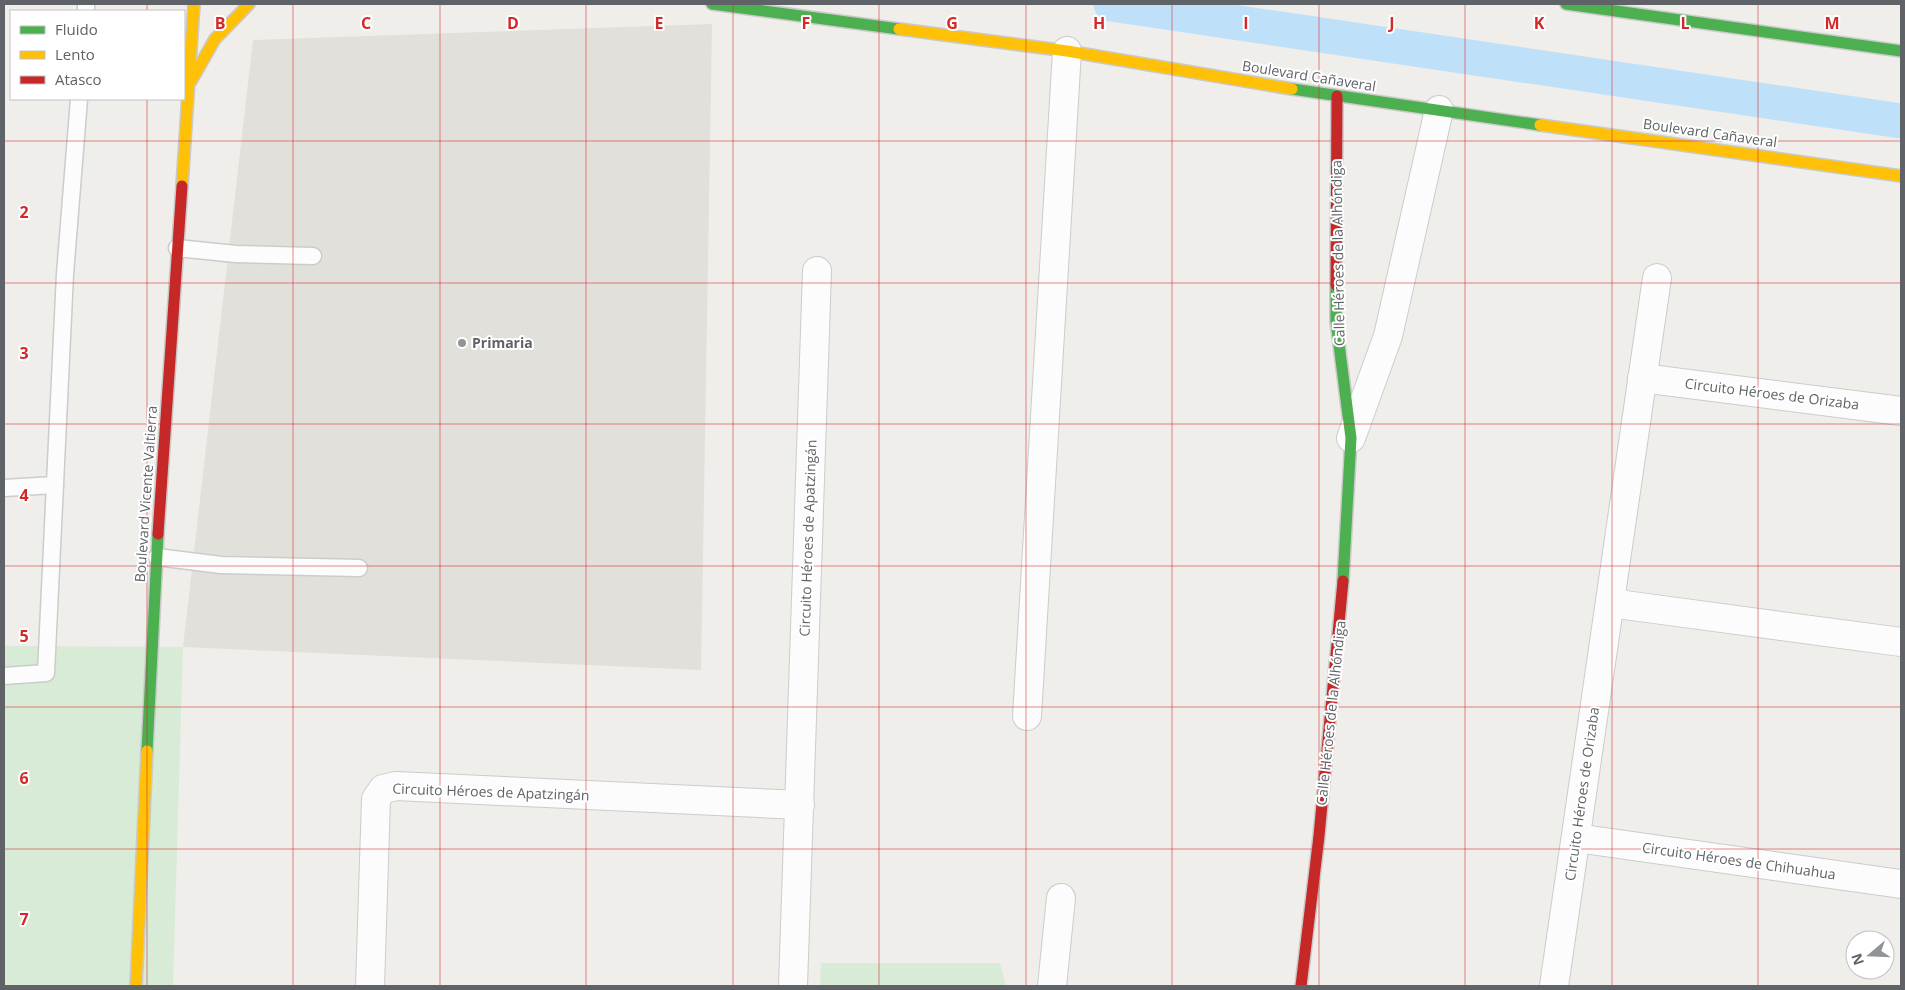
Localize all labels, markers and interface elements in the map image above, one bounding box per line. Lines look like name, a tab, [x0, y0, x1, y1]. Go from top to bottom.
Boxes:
legend	[10, 10, 185, 100]
text: B	[215, 12, 225, 34]
text: C	[361, 12, 371, 34]
text: D	[507, 12, 519, 34]
text: E	[655, 12, 664, 34]
text: F	[802, 12, 810, 34]
text: G	[946, 12, 958, 34]
text: H	[1093, 12, 1105, 34]
text: I	[1243, 12, 1249, 34]
text: J	[1387, 12, 1395, 34]
text: K	[1534, 12, 1545, 34]
text: L	[1680, 12, 1690, 34]
text: M	[1824, 12, 1840, 34]
text: Fluido	[55, 19, 98, 39]
text: Lento	[55, 44, 95, 64]
street label: Boulevard Cañaveral	[1241, 56, 1377, 95]
text: Atasco	[55, 69, 102, 89]
street label: Boulevard Cañaveral	[1642, 114, 1778, 151]
street label: Calle Héroes de la Alhóndiga	[1326, 160, 1349, 346]
text: 2	[19, 201, 29, 223]
place label: Primaria	[472, 333, 533, 352]
marker: Primaria	[456, 337, 468, 349]
text: 3	[19, 342, 29, 364]
street label: Circuito Héroes de Orizaba	[1684, 373, 1860, 414]
street label: Boulevard Vicente Valtierra	[130, 405, 161, 583]
street label: Circuito Héroes de Apatzingán	[795, 439, 820, 637]
text: 4	[19, 484, 29, 506]
street label: Calle Héroes de la Alhóndiga	[1311, 619, 1350, 807]
text: 5	[19, 625, 29, 647]
street label: Circuito Héroes de Orizaba	[1560, 706, 1603, 882]
text: 6	[19, 767, 29, 789]
street label: Circuito Héroes de Apatzingán	[392, 779, 590, 804]
street label: Circuito Héroes de Chihuahua	[1641, 838, 1837, 884]
text: 7	[19, 908, 29, 930]
north arrow	[1845, 930, 1895, 980]
text: N	[1846, 951, 1868, 968]

